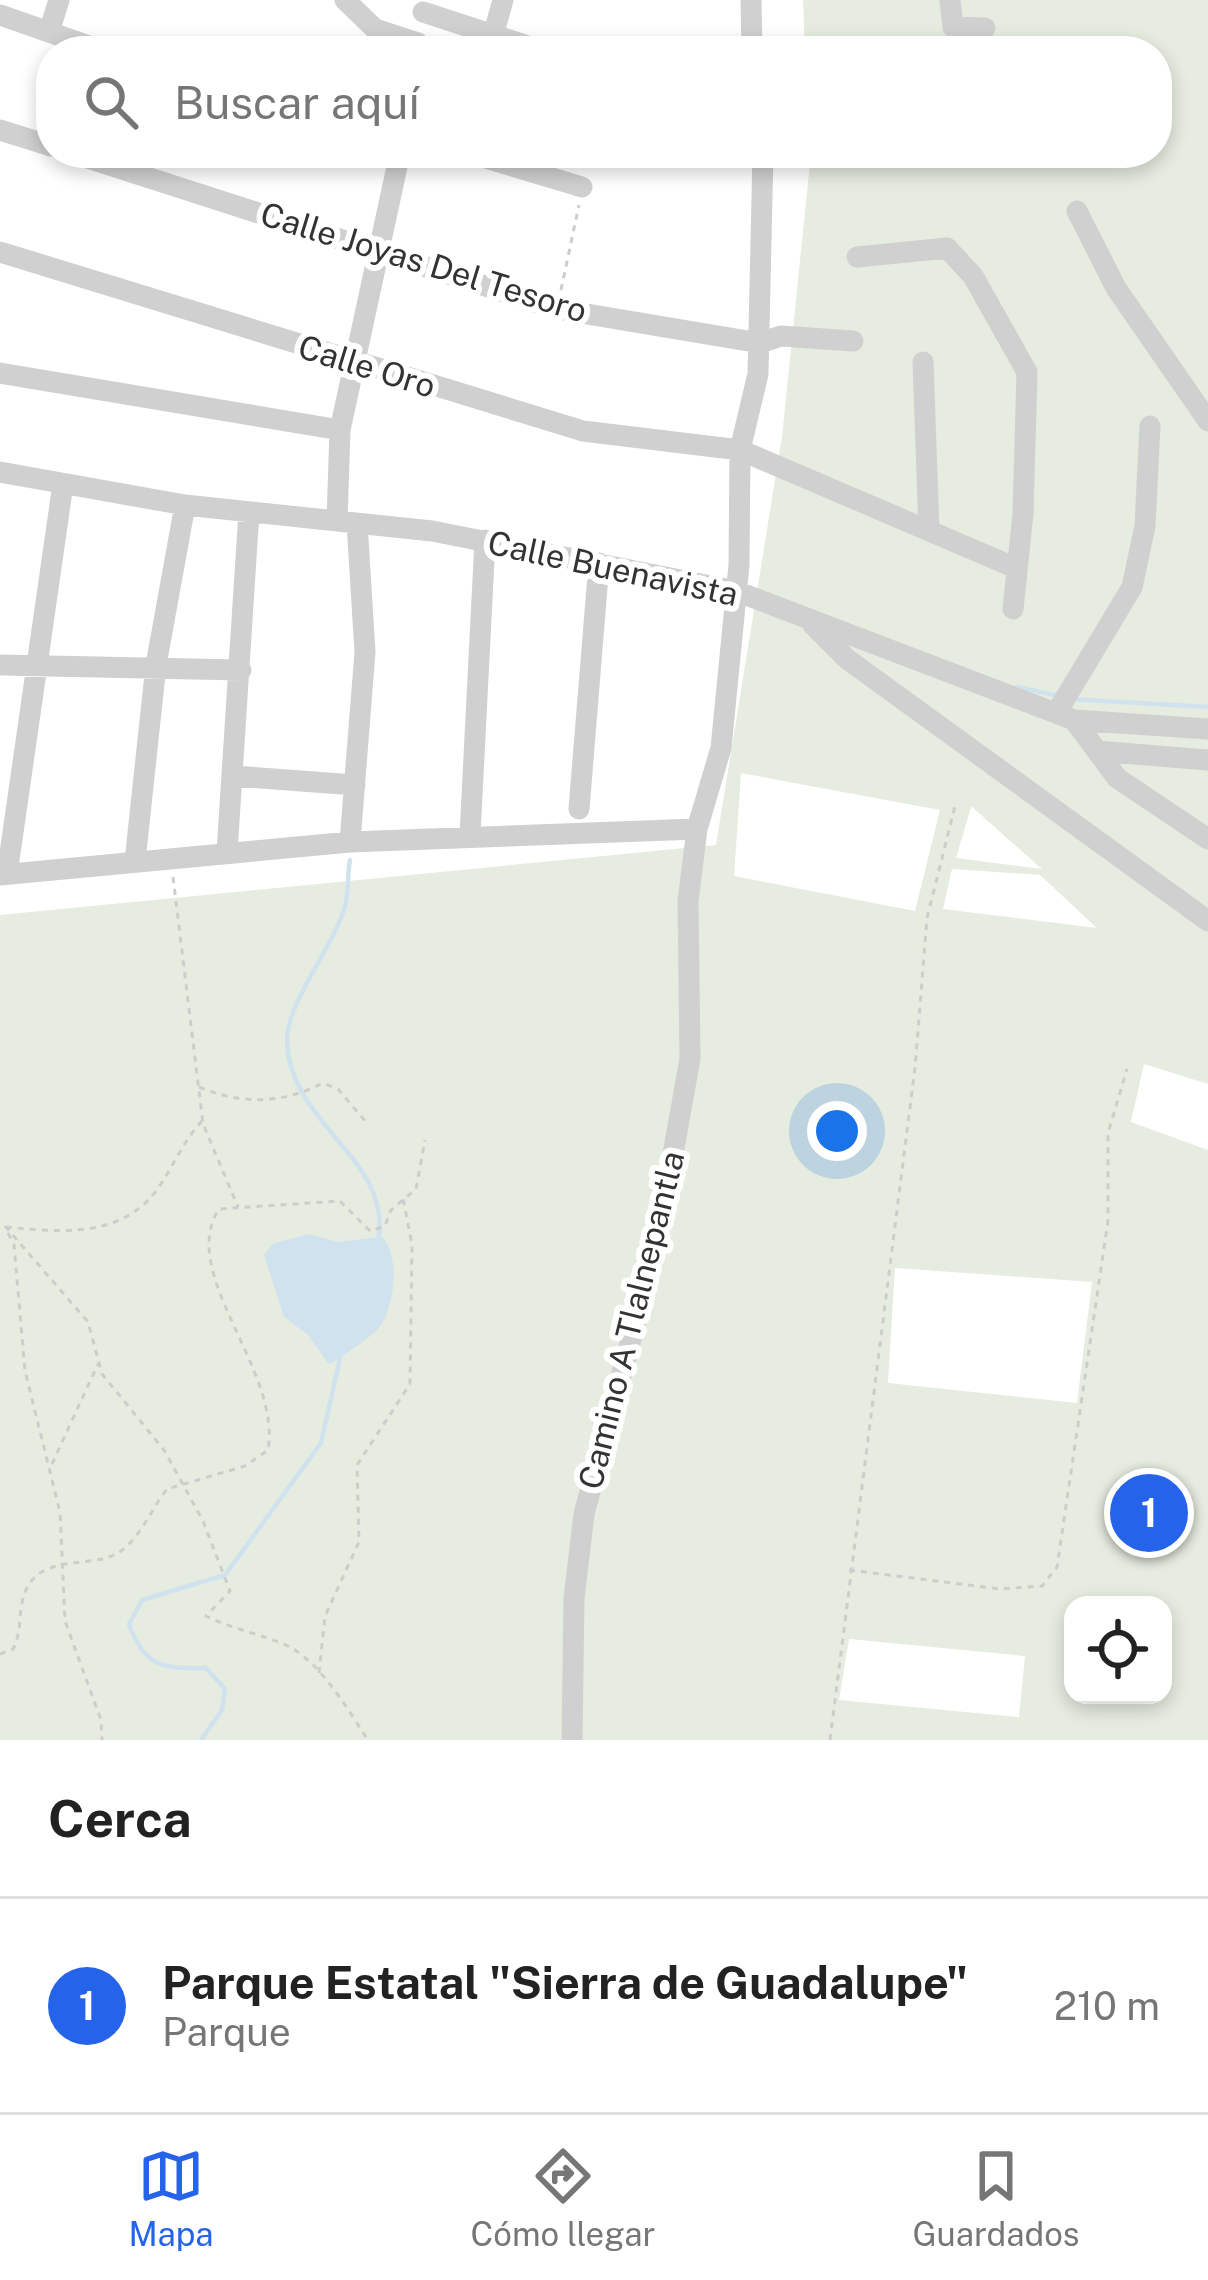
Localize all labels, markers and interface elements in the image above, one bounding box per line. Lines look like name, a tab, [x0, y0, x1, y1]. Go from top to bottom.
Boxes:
search box	[36, 36, 1172, 168]
icon: search	[78, 69, 144, 135]
text: Buscar aquí	[174, 76, 420, 129]
street label: Calle Joyas Del Tesoro	[256, 194, 592, 330]
street label: Calle Oro	[294, 327, 440, 405]
street label: Calle Buenavista	[484, 523, 742, 613]
your location	[807, 1101, 867, 1161]
street label: Camino A Tlalnepantla	[571, 1147, 691, 1493]
pin: 1	[1110, 1468, 1188, 1558]
map controls	[1064, 1596, 1172, 1704]
button: locate	[1064, 1596, 1172, 1704]
text: Cerca	[48, 1789, 192, 1848]
text: Parque Estatal "Sierra de Guadalupe"	[162, 1956, 968, 2009]
text: 1	[79, 1983, 95, 2029]
text: 210 m	[1054, 1983, 1160, 2029]
text: Parque	[162, 2009, 291, 2055]
tab: Mapa	[129, 2143, 214, 2253]
tab: Cómo llegar	[471, 2143, 655, 2253]
tab: Guardados	[912, 2143, 1079, 2253]

